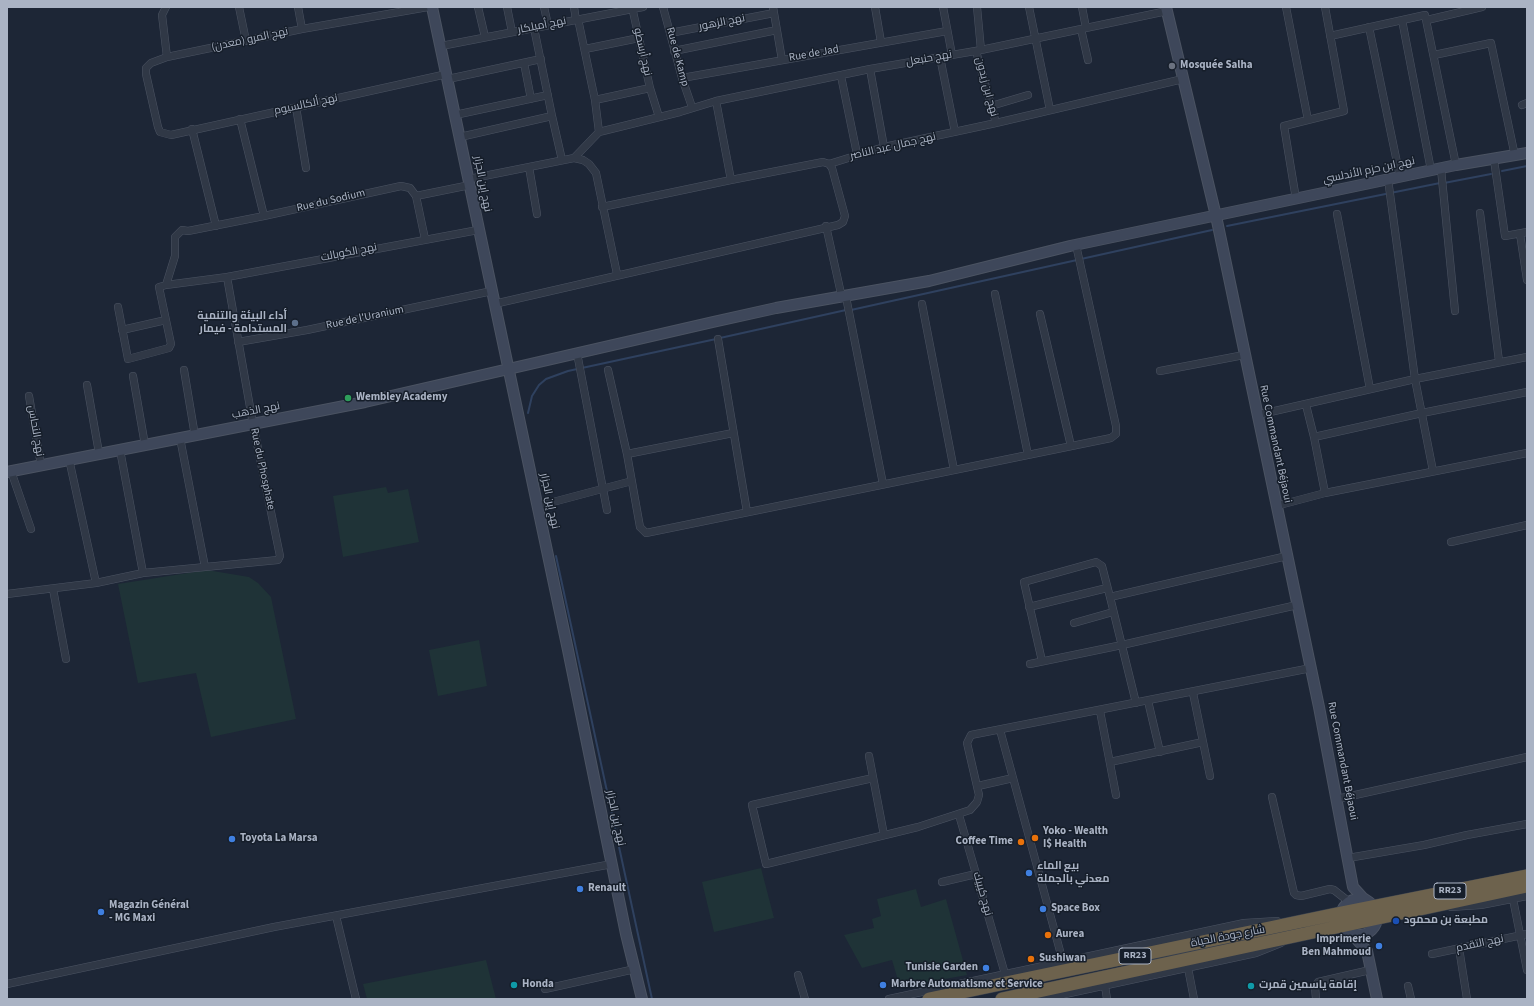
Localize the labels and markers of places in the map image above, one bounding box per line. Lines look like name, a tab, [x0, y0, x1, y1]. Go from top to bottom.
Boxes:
place label: Mosquée Salha	[1180, 59, 1253, 73]
marker: Mosquée Salha	[1167, 61, 1177, 71]
place label: أداء البيئة والتنمية المستدامة - فيمار	[197, 310, 287, 336]
marker: أداء البيئة والتنمية المستدامة - فيمار	[290, 318, 300, 328]
place label: Wembley Academy	[356, 391, 447, 405]
marker: Wembley Academy	[343, 393, 353, 403]
place label: Yoko - Wealth I$ Health	[1043, 825, 1108, 851]
place label: Toyota La Marsa	[240, 832, 318, 846]
marker: Yoko - Wealth I$ Health	[1030, 833, 1040, 843]
marker: Toyota La Marsa	[227, 834, 237, 844]
place label: Coffee Time	[956, 835, 1013, 849]
marker: Coffee Time	[1016, 837, 1026, 847]
place label: بيع الماء معدني بالجملة	[1037, 860, 1109, 886]
marker: بيع الماء معدني بالجملة	[1024, 868, 1034, 878]
place label: Renault	[588, 882, 626, 896]
marker: Renault	[575, 884, 585, 894]
place label: Magazin Général - MG Maxi	[109, 899, 189, 925]
place label: Space Box	[1051, 902, 1100, 916]
marker: Space Box	[1038, 904, 1048, 914]
marker: Magazin Général - MG Maxi	[96, 907, 106, 917]
place label: مطبعة بن محمود	[1404, 914, 1488, 928]
marker: مطبعة بن محمود	[1391, 916, 1401, 926]
place label: Aurea	[1056, 928, 1084, 942]
marker: Aurea	[1043, 930, 1053, 940]
place label: Imprimerie Ben Mahmoud	[1302, 933, 1371, 959]
marker: Imprimerie Ben Mahmoud	[1374, 941, 1384, 951]
place label: Sushiwan	[1039, 952, 1086, 966]
marker: Sushiwan	[1026, 954, 1036, 964]
place label: Tunisie Garden	[906, 961, 978, 975]
marker: Tunisie Garden	[981, 963, 991, 973]
place label: Honda	[522, 978, 554, 992]
place label: Marbre Automatisme et Service	[891, 978, 1043, 992]
place label: إقامة ياسمين قمرت	[1259, 979, 1357, 993]
marker: Honda	[509, 980, 519, 990]
marker: Marbre Automatisme et Service	[878, 980, 888, 990]
marker: إقامة ياسمين قمرت	[1246, 981, 1256, 991]

